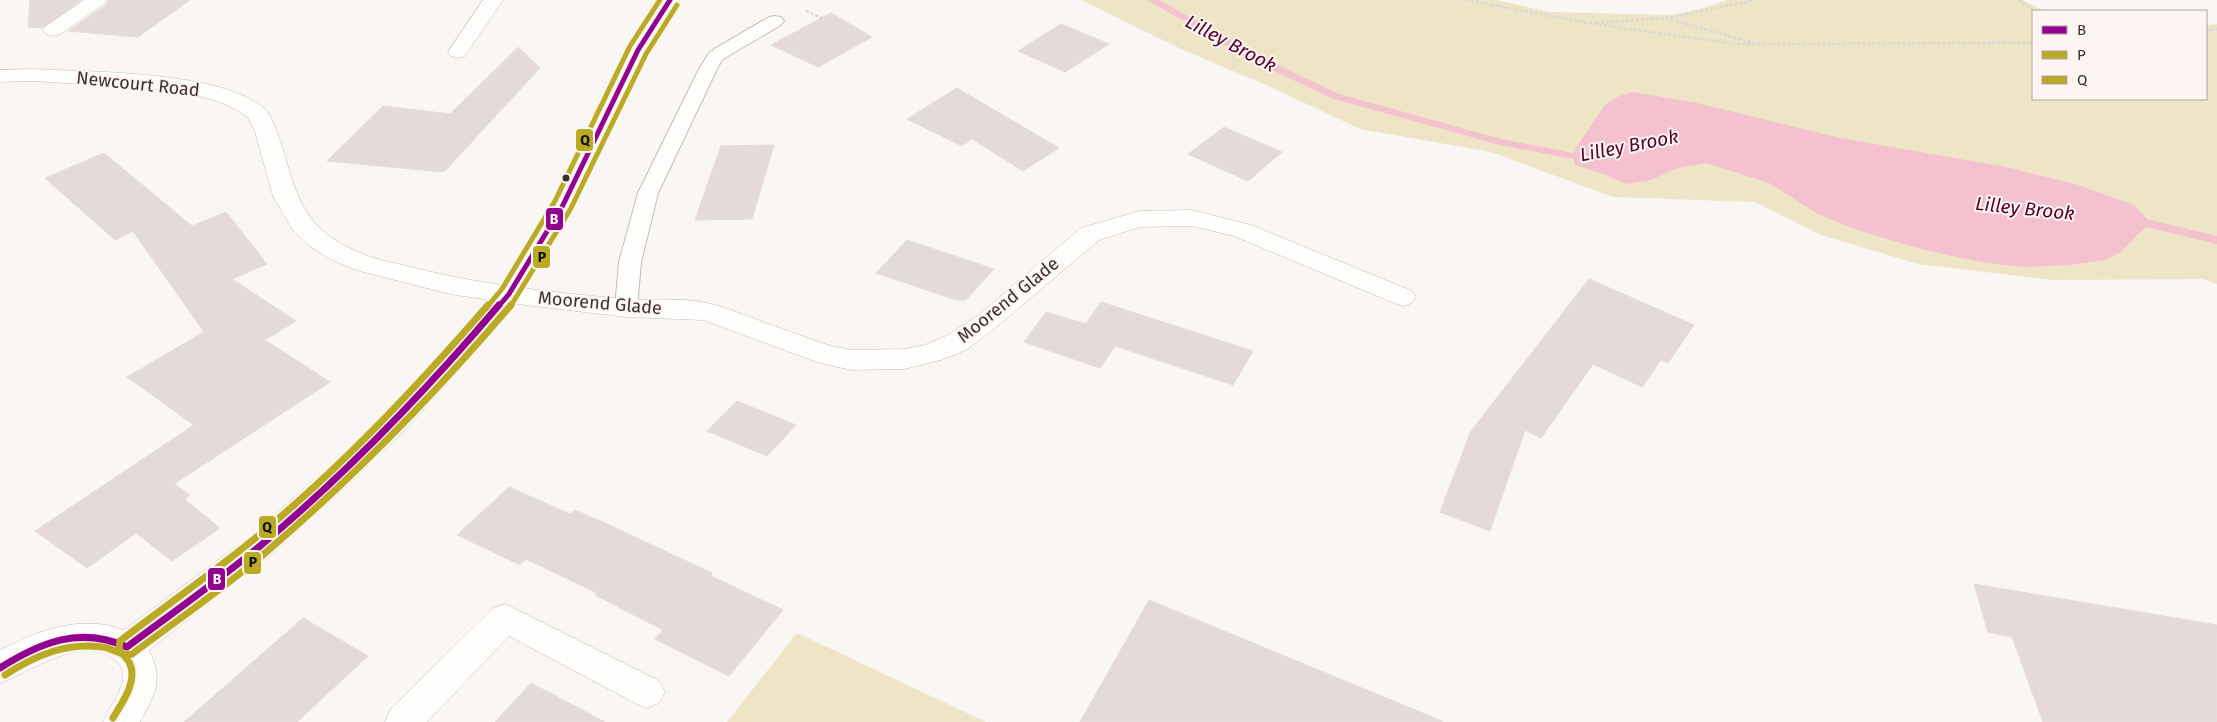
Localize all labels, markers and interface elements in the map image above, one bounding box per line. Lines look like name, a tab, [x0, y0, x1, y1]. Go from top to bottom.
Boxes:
water label: Lilley Brook	[1181, 10, 1280, 77]
legend	[2032, 10, 2207, 100]
text: B	[2077, 21, 2086, 39]
text: P	[2077, 46, 2086, 64]
street label: Newcourt Road	[75, 67, 201, 101]
text: Q	[2077, 71, 2087, 89]
water label: Lilley Brook	[1578, 125, 1680, 166]
line badge: Q	[575, 128, 594, 152]
text: Q	[580, 132, 590, 149]
unlabelled marker	[561, 173, 571, 183]
water label: Lilley Brook	[1974, 192, 2076, 225]
line badge: B	[545, 207, 564, 231]
text: B	[550, 211, 559, 228]
line badge: P	[532, 245, 551, 269]
text: P	[538, 249, 547, 266]
street label: Moorend Glade	[953, 252, 1063, 348]
street label: Moorend Glade	[537, 287, 663, 319]
line badge: Q	[258, 515, 277, 539]
text: Q	[262, 519, 272, 536]
line badge: P	[243, 551, 262, 575]
text: P	[249, 554, 258, 571]
line badge: B	[207, 567, 226, 591]
text: B	[213, 571, 222, 588]

